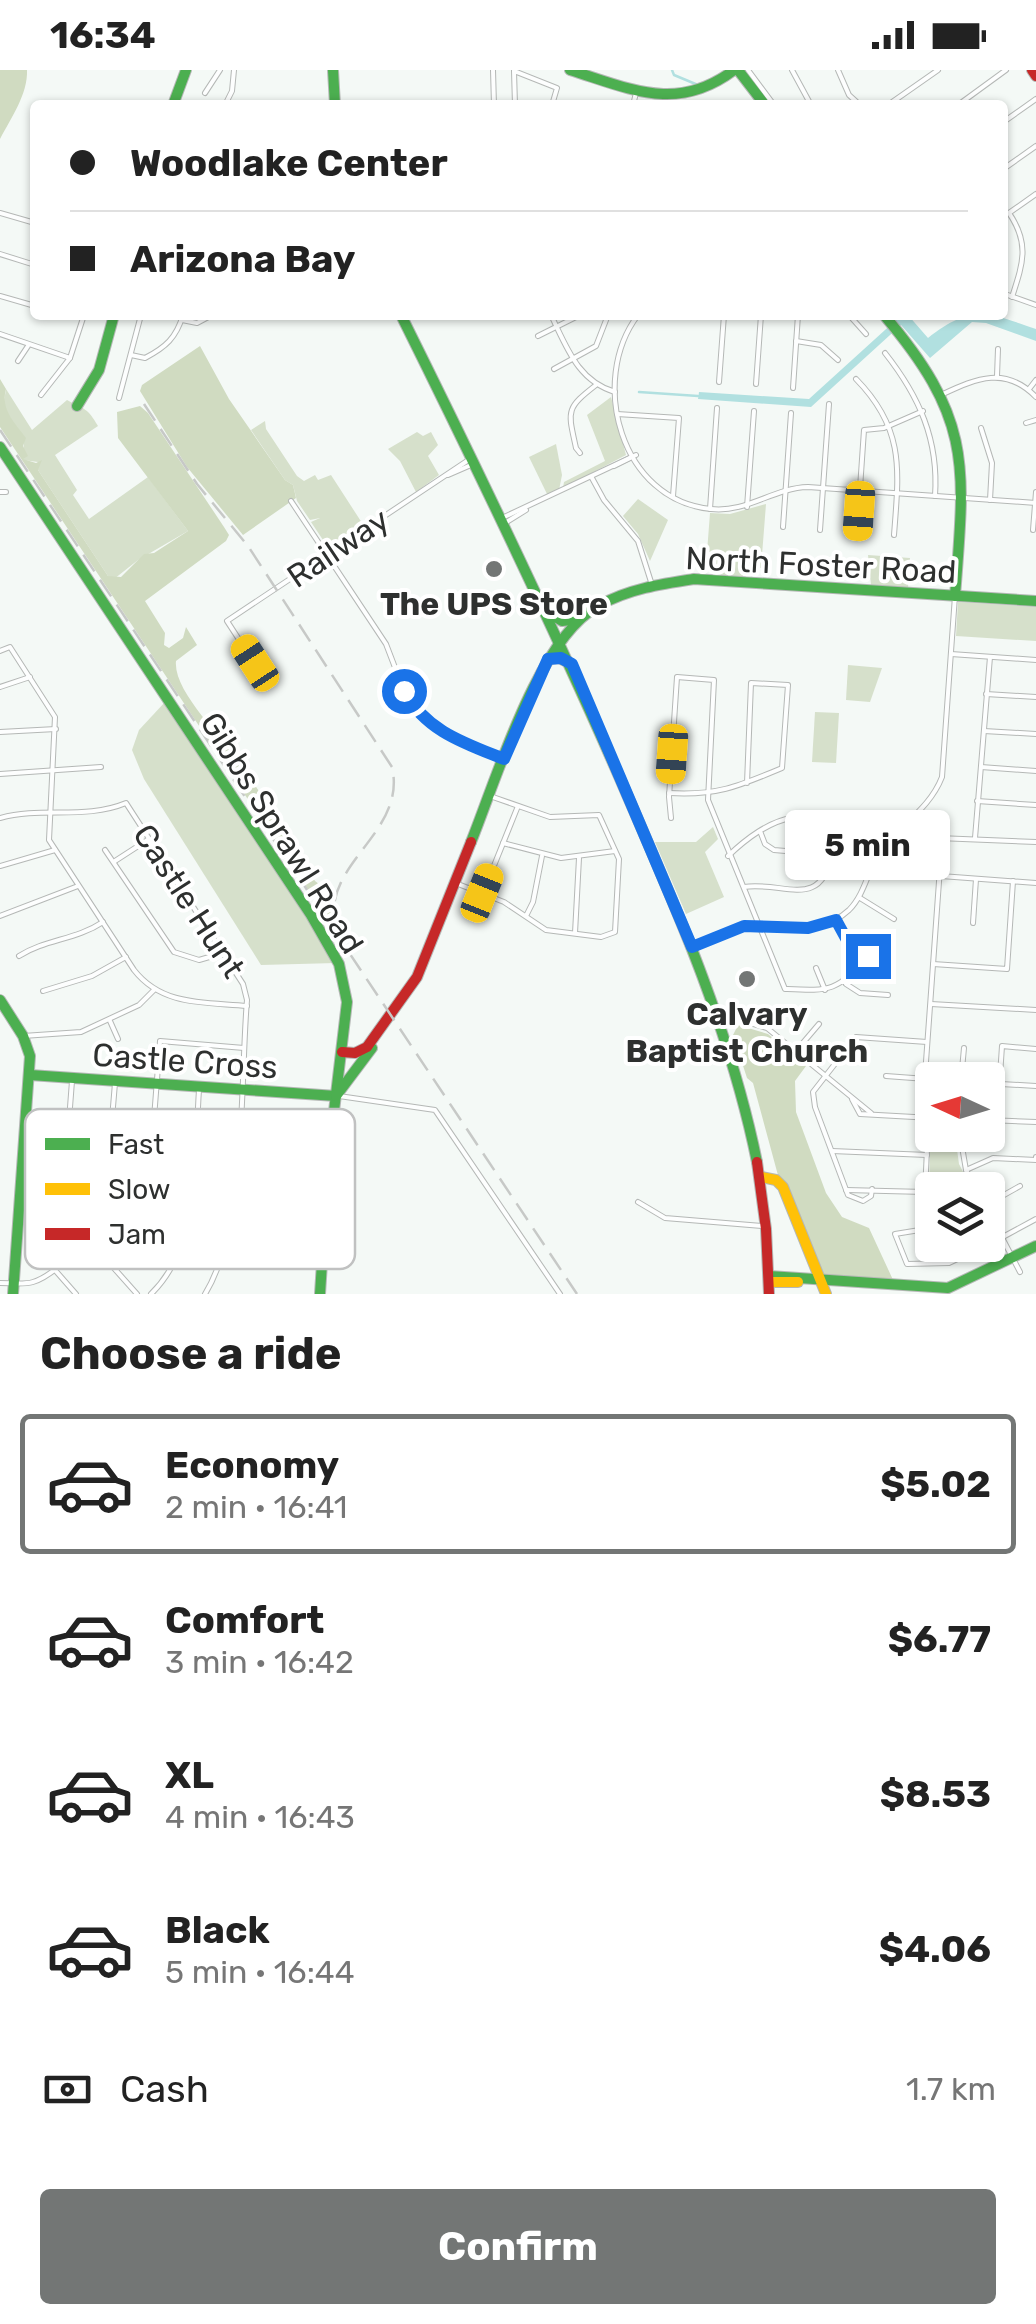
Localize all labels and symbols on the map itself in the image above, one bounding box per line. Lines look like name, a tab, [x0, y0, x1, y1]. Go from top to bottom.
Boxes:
car	[842, 480, 876, 542]
street label: Railway	[280, 500, 396, 596]
street label: North Foster Road	[685, 539, 957, 591]
marker: The UPS Store	[483, 558, 505, 580]
place label: The UPS Store	[380, 585, 608, 623]
car	[226, 630, 284, 696]
route start	[382, 669, 427, 714]
street label: Gibbs Sprawl Road	[192, 705, 372, 961]
car	[655, 723, 689, 785]
callout: 5 min	[786, 811, 950, 881]
street label: Castle Hunt	[125, 817, 253, 985]
car	[457, 860, 507, 926]
route end	[846, 934, 891, 979]
marker: Calvary Baptist Church	[736, 968, 758, 990]
place label: Calvary Baptist Church	[626, 995, 868, 1070]
street label: Castle Cross	[91, 1036, 279, 1086]
north arrow	[915, 1062, 1005, 1152]
legend	[25, 1109, 355, 1269]
text: Fast	[108, 1128, 164, 1161]
text: Slow	[108, 1173, 170, 1206]
text: Jam	[108, 1218, 166, 1251]

